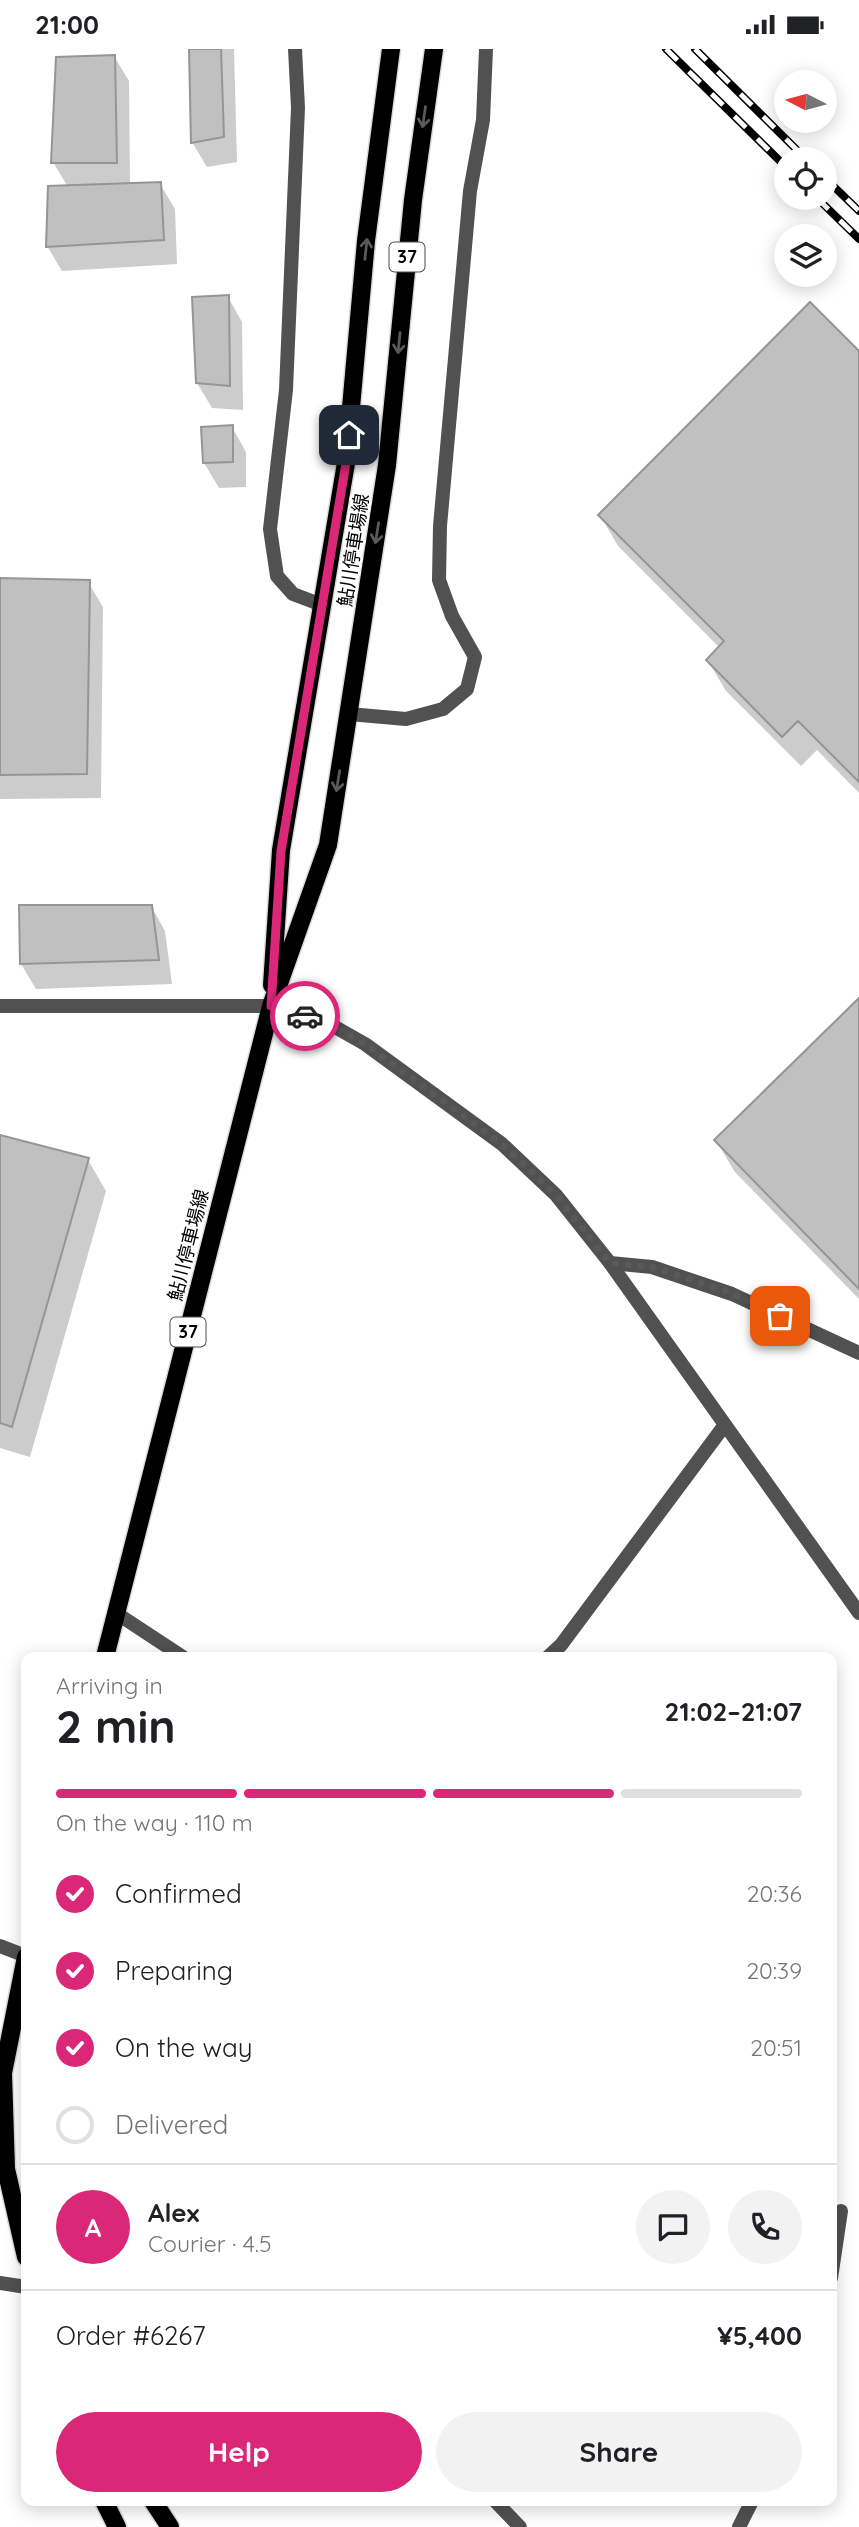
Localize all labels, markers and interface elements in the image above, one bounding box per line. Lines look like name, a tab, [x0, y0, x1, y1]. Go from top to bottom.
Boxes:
text: 21:00	[35, 8, 99, 41]
north arrow	[774, 70, 836, 133]
map controls	[774, 70, 837, 287]
one-way arrow	[418, 105, 431, 127]
button: locate	[774, 147, 837, 210]
button: layers	[774, 224, 837, 287]
one-way arrow	[359, 238, 372, 261]
road number: 37	[390, 243, 424, 272]
one-way arrow	[392, 331, 405, 353]
pin	[319, 405, 379, 465]
icon: home	[330, 416, 368, 454]
street label: 鮎川停車場線	[332, 492, 374, 608]
one-way arrow	[370, 521, 383, 544]
one-way arrow	[331, 769, 344, 792]
courier	[270, 981, 340, 1051]
icon: car	[286, 997, 324, 1035]
street label: 鮎川停車場線	[163, 1187, 213, 1303]
pin	[750, 1286, 810, 1346]
icon: bag	[761, 1297, 799, 1335]
road number: 37	[170, 1317, 206, 1347]
text: Arriving in	[56, 1671, 163, 1700]
text: 21:02–21:07	[665, 1695, 802, 1728]
text: 2 min	[56, 1697, 176, 1755]
text: On the way · 110 m	[56, 1808, 253, 1837]
icon: check	[56, 1875, 94, 1913]
text: Confirmed	[115, 1877, 242, 1910]
text: 20:36	[747, 1879, 802, 1908]
icon: check	[56, 1952, 94, 1990]
text: Preparing	[115, 1954, 233, 1987]
text: 20:39	[746, 1956, 802, 1985]
icon: check	[56, 2029, 94, 2067]
text: On the way	[115, 2031, 253, 2064]
text: 20:51	[750, 2033, 802, 2062]
text: Delivered	[115, 2108, 228, 2141]
button: chat	[636, 2190, 710, 2264]
button: phone	[728, 2190, 802, 2264]
text: Alex	[148, 2196, 199, 2229]
text: A	[85, 2211, 101, 2244]
text: Courier · 4.5	[148, 2229, 272, 2258]
text: Order #6267	[56, 2319, 206, 2352]
text: ¥5,400	[717, 2319, 802, 2352]
button: Help	[56, 2412, 422, 2492]
button: Share	[436, 2412, 802, 2492]

